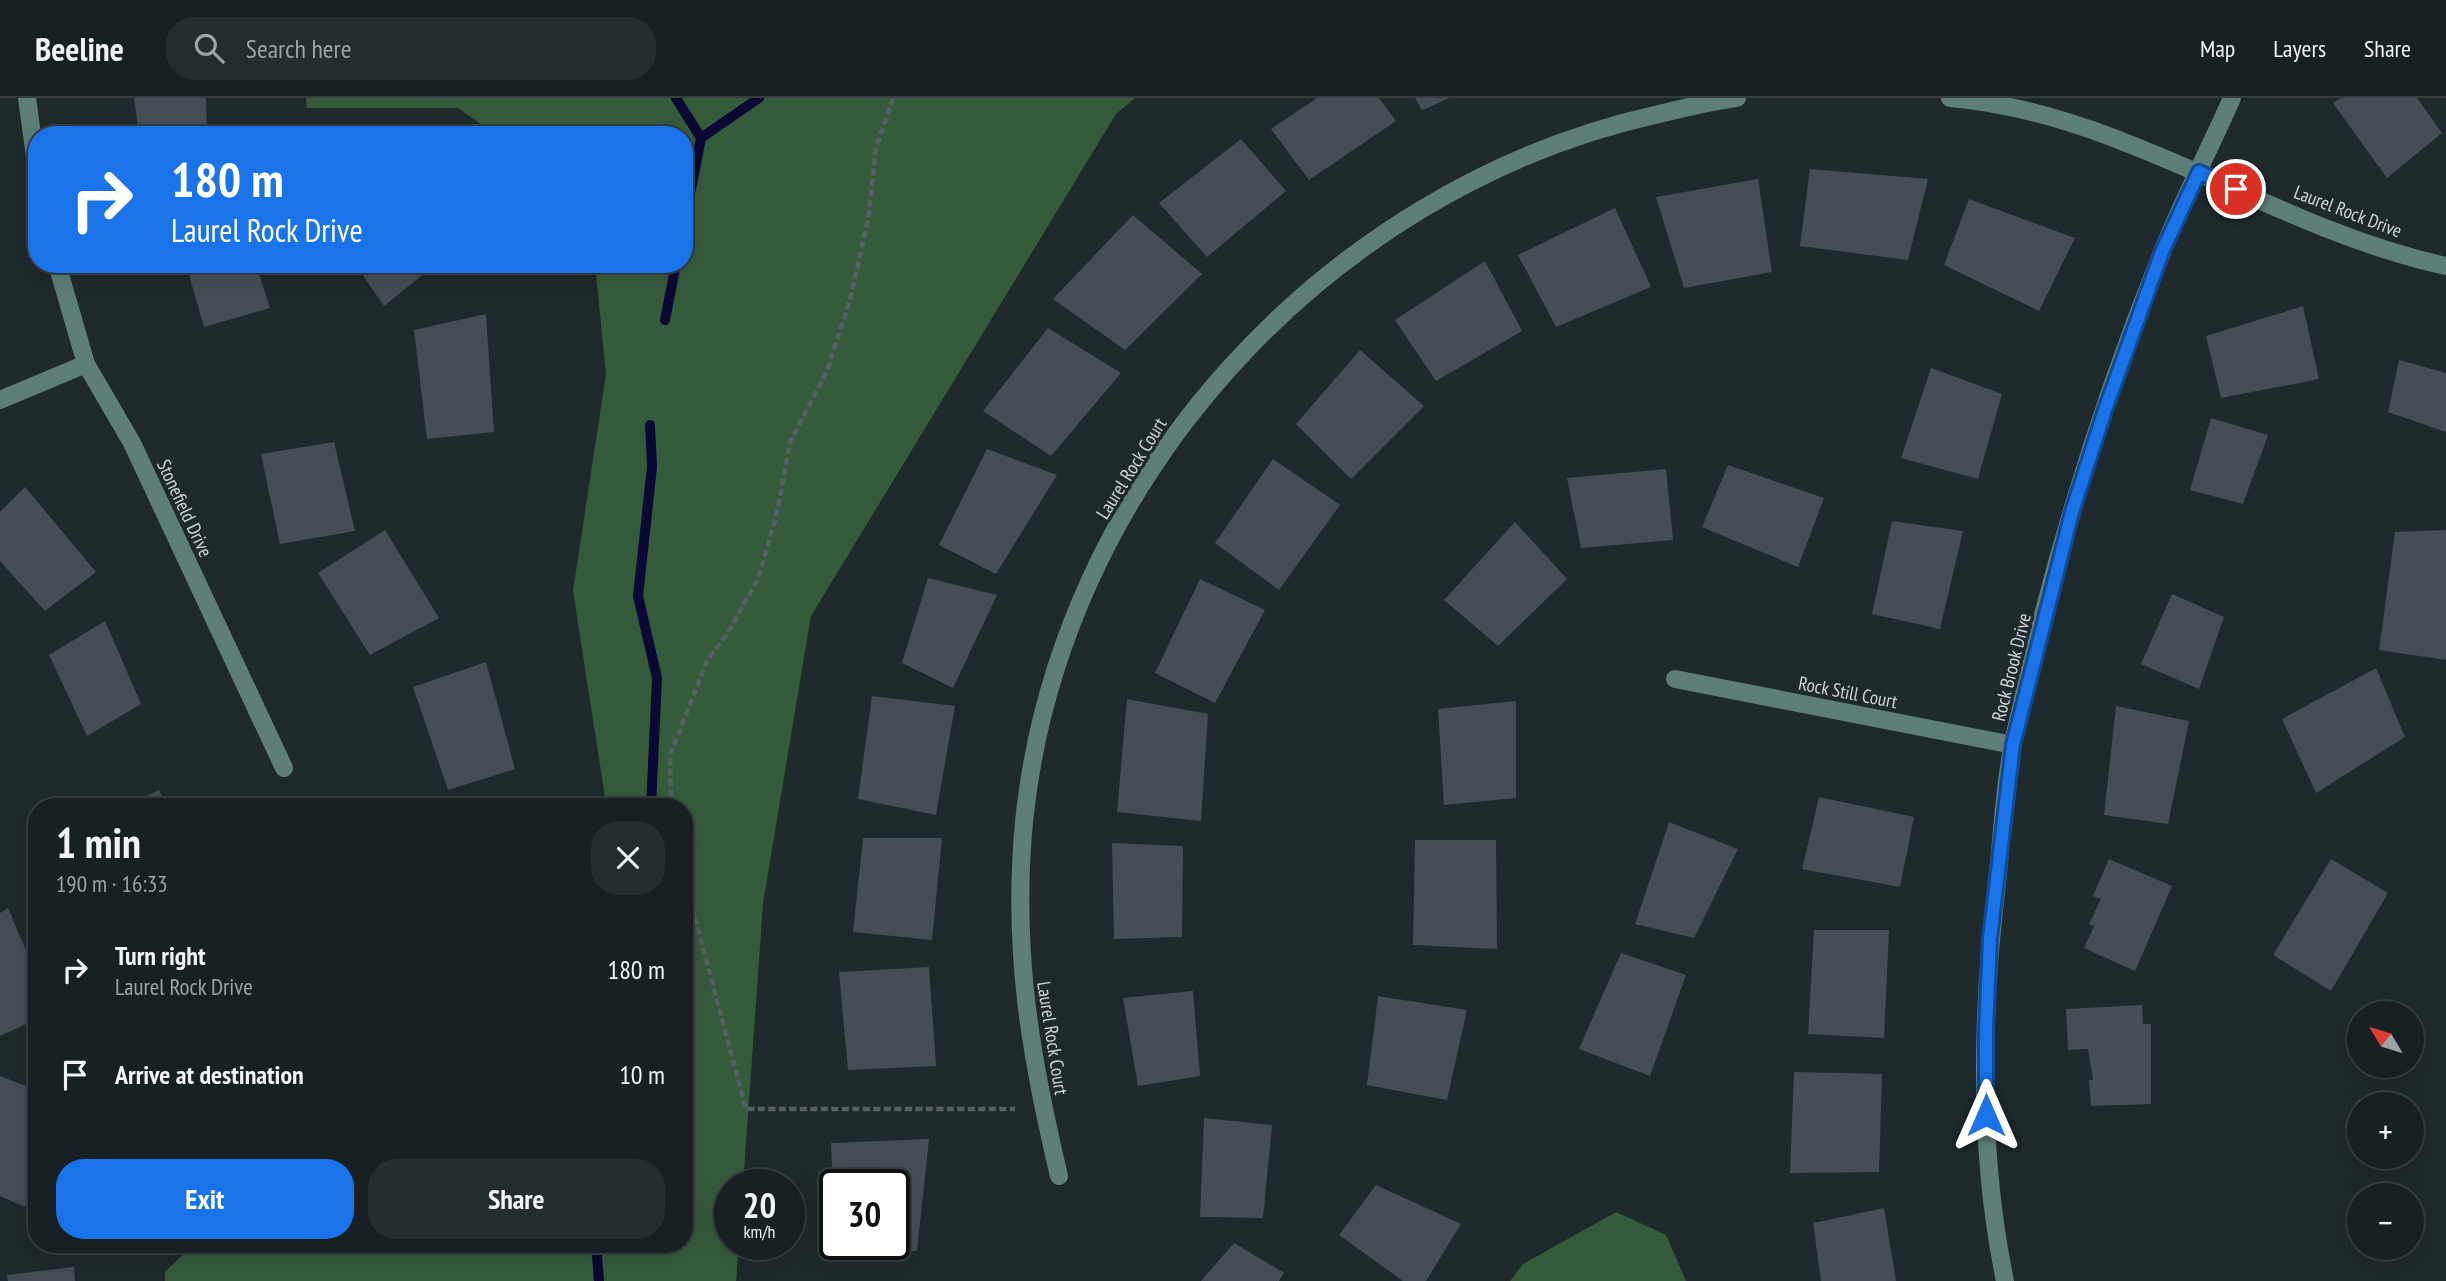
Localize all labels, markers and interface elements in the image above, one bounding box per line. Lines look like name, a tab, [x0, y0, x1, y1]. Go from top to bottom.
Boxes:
search box	[166, 17, 656, 80]
text: Beeline	[35, 27, 124, 70]
icon: search	[190, 29, 228, 67]
text: Search here	[246, 32, 351, 65]
text: Map	[2200, 33, 2235, 64]
text: Layers	[2273, 33, 2326, 64]
text: Share	[2364, 33, 2411, 64]
text: 180 m	[171, 147, 284, 211]
icon: right	[56, 154, 147, 245]
pin	[2206, 159, 2266, 219]
icon: arrive	[2217, 170, 2255, 208]
street label: Laurel Rock Drive	[2291, 179, 2406, 243]
text: Laurel Rock Drive	[171, 209, 363, 251]
street label: Laurel Rock Court	[1090, 412, 1172, 523]
street label: Stonefield Drive	[152, 455, 218, 561]
street label: Rock Brook Drive	[1986, 610, 2036, 723]
street label: Rock Still Court	[1797, 671, 1900, 713]
text: 1 min	[56, 815, 141, 870]
button: close	[591, 821, 665, 895]
text: 190 m · 16:33	[56, 869, 168, 898]
text: Turn right	[115, 939, 206, 972]
icon: right	[56, 951, 94, 989]
text: 180 m	[607, 953, 665, 986]
text: Laurel Rock Drive	[115, 972, 253, 1001]
street label: Laurel Rock Court	[1032, 979, 1074, 1097]
north arrow	[2347, 1001, 2424, 1078]
map controls	[2347, 1001, 2424, 1260]
icon: arrive	[56, 1056, 94, 1094]
text: Arrive at destination	[115, 1058, 304, 1091]
text: 10 m	[619, 1058, 665, 1091]
position arrow	[1949, 1078, 2023, 1152]
button: +	[2347, 1092, 2424, 1169]
button: Exit	[56, 1159, 354, 1239]
button: Share	[368, 1159, 665, 1239]
speed limit sign: 30	[819, 1169, 910, 1260]
text: 20	[743, 1182, 776, 1228]
button: −	[2347, 1183, 2424, 1260]
text: km/h	[744, 1220, 775, 1243]

